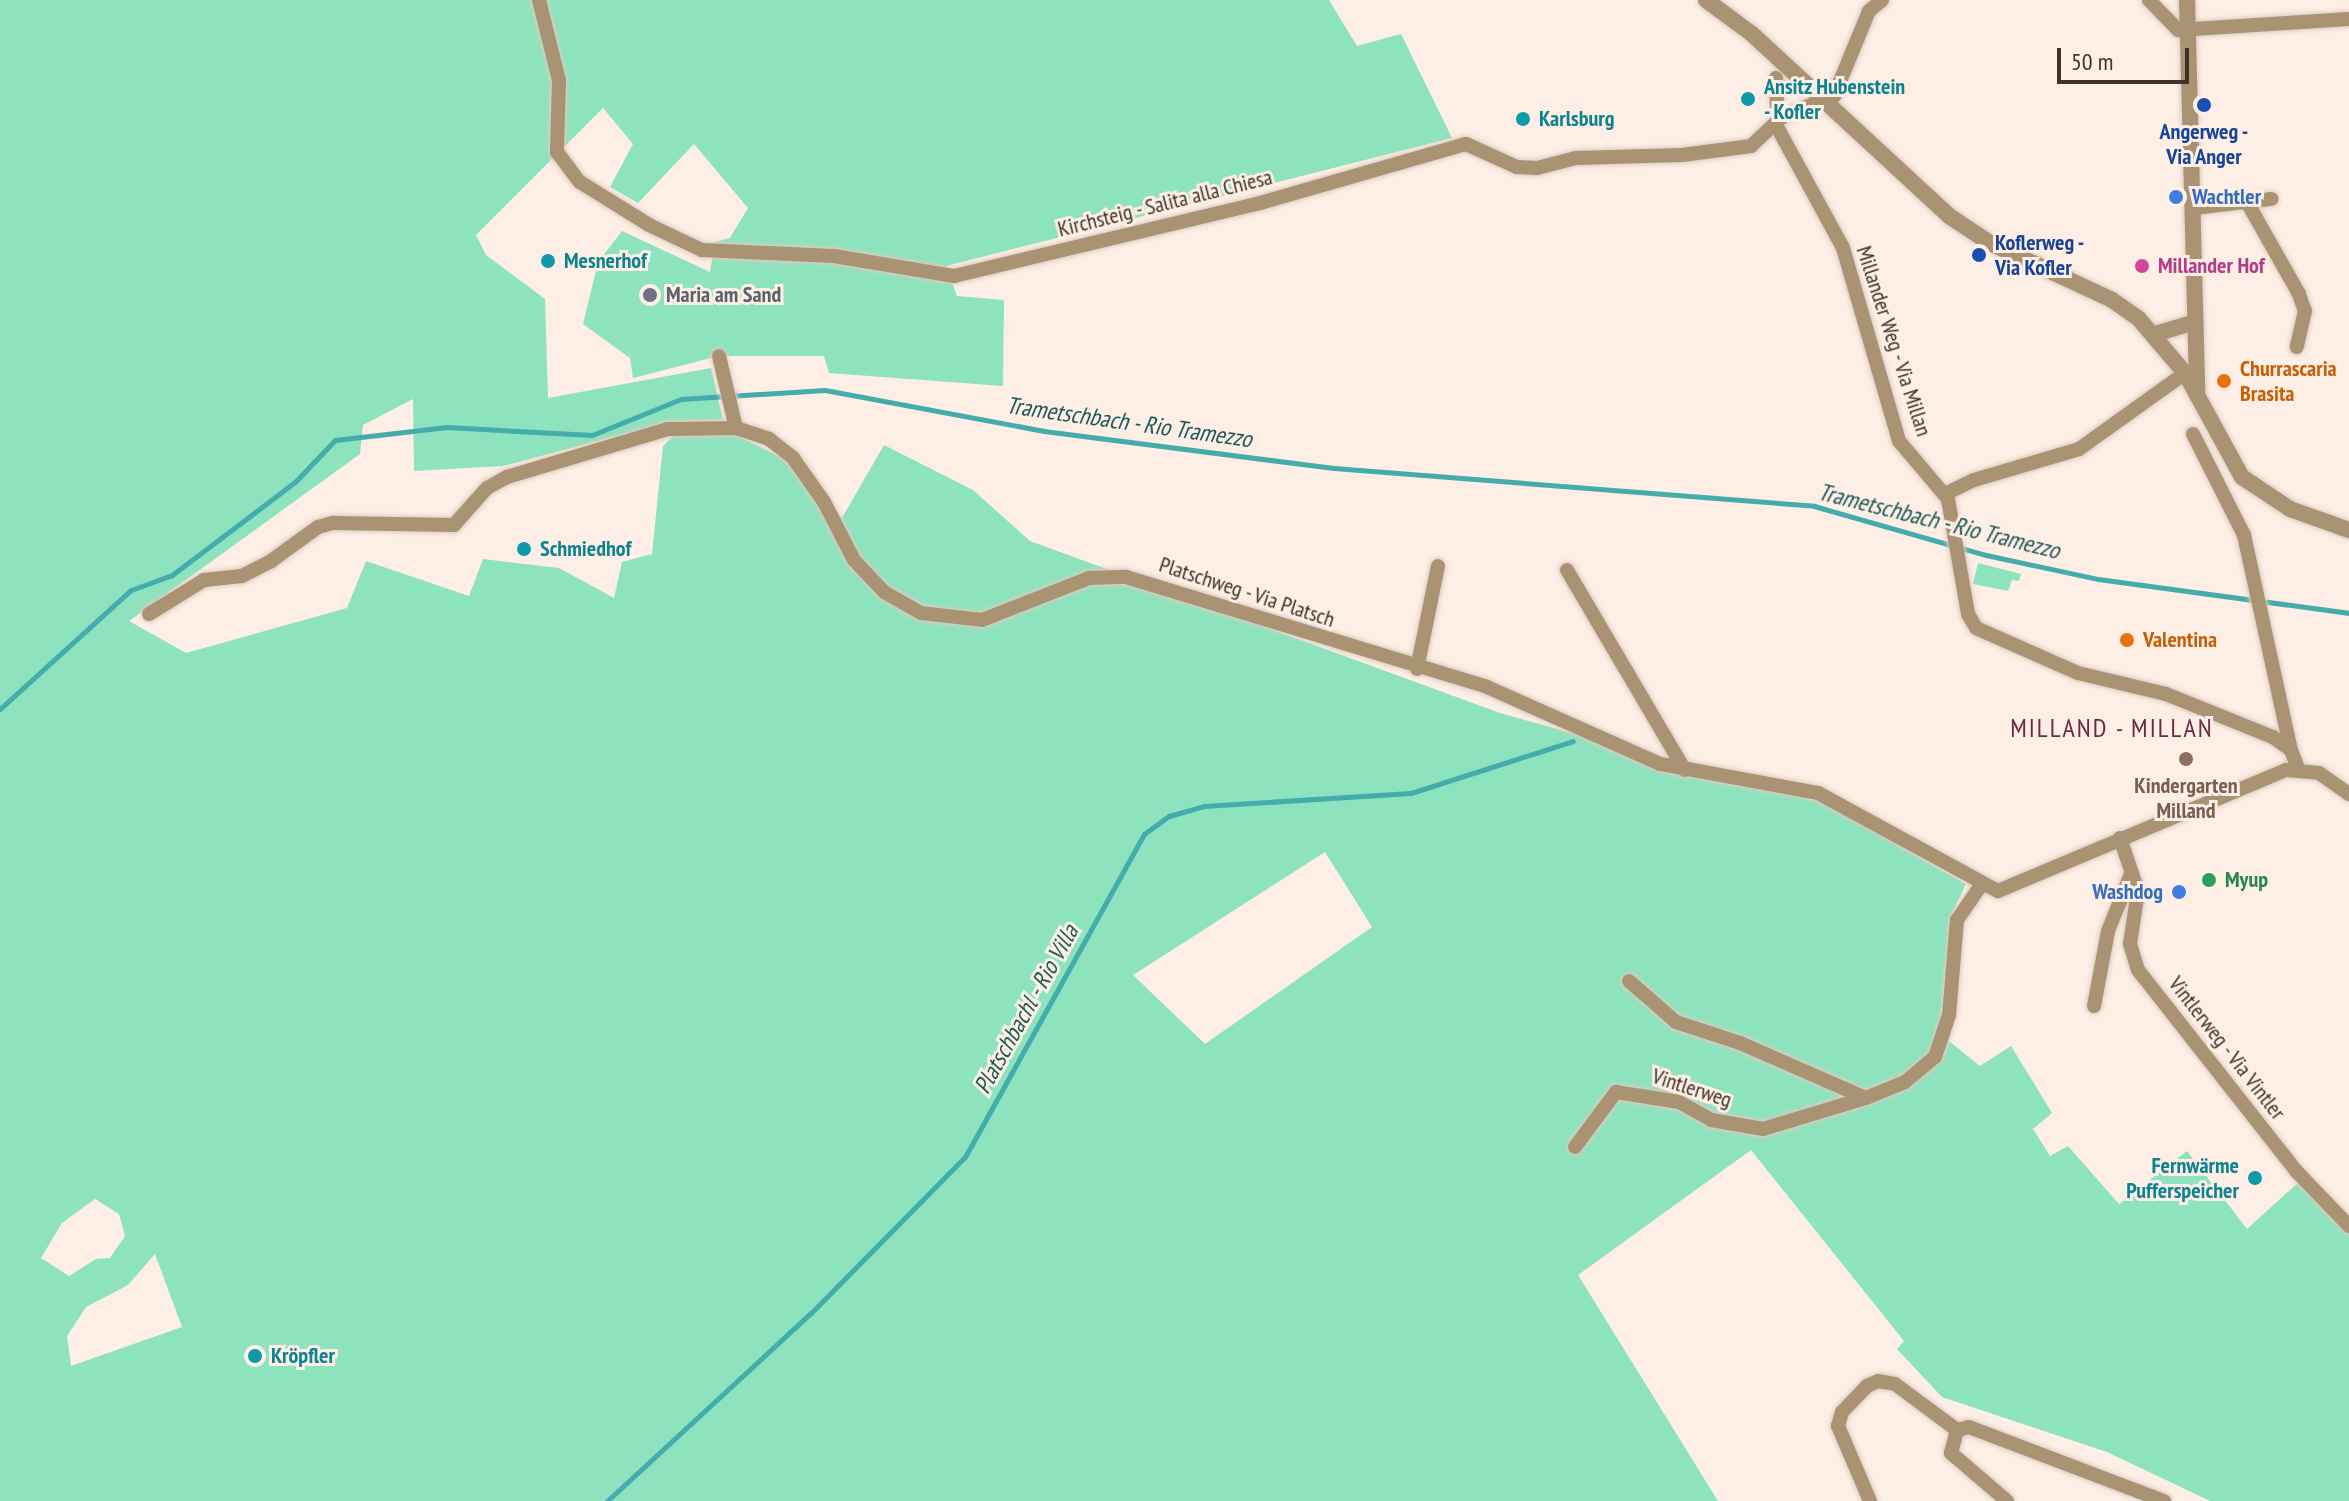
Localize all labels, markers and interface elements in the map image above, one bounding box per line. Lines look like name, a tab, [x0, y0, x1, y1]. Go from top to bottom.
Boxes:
scale bar	[2061, 32, 2193, 82]
text: 50 m	[2071, 46, 2113, 77]
place label: Ansitz Hubenstein - Kofler	[1764, 73, 1906, 124]
marker: Ansitz Hubenstein - Kofler	[1739, 90, 1757, 108]
marker: Angerweg - Via Anger	[2195, 96, 2213, 114]
place label: Karlsburg	[1539, 106, 1614, 132]
marker: Karlsburg	[1514, 110, 1532, 128]
place label: Angerweg - Via Anger	[2159, 118, 2249, 170]
street label: Kirchsteig - Salita alla Chiesa	[1054, 163, 1276, 243]
place label: Wachtler	[2192, 184, 2261, 210]
marker: Wachtler	[2167, 188, 2185, 206]
place label: Koflerweg - Via Kofler	[1995, 229, 2085, 280]
street label: Millander Weg - Via Millan	[1850, 241, 1938, 441]
marker: Koflerweg - Via Kofler	[1970, 246, 1988, 264]
place label: Mesnerhof	[564, 248, 647, 274]
marker: Mesnerhof	[539, 252, 557, 270]
place label: Millander Hof	[2158, 253, 2265, 279]
marker: Millander Hof	[2133, 257, 2151, 275]
place label: Maria am Sand	[666, 282, 781, 308]
marker: Maria am Sand	[641, 286, 659, 304]
place label: Churrascaria Brasita	[2240, 355, 2337, 406]
marker: Churrascaria Brasita	[2215, 372, 2233, 390]
water label: Trametschbach - Rio Tramezzo	[1003, 390, 1255, 454]
water label: Trametschbach - Rio Tramezzo	[1814, 477, 2064, 565]
place label: Schmiedhof	[540, 536, 631, 562]
marker: Schmiedhof	[515, 540, 533, 558]
street label: Platschweg - Via Platsch	[1155, 551, 1339, 633]
place label: Valentina	[2143, 627, 2217, 653]
marker: Valentina	[2118, 631, 2136, 649]
district label: MILLAND - MILLAN	[2009, 712, 2215, 744]
marker: Kindergarten Milland	[2177, 750, 2195, 768]
place label: Kindergarten Milland	[2134, 772, 2238, 824]
place label: Myup	[2225, 867, 2268, 893]
marker: Myup	[2200, 871, 2218, 889]
place label: Washdog	[2092, 879, 2163, 905]
marker: Washdog	[2170, 883, 2188, 901]
water label: Platschbachl - Rio Villa	[967, 918, 1085, 1100]
street label: Vintlerweg - Via Vintler	[2162, 970, 2292, 1126]
street label: Vintlerweg	[1649, 1063, 1735, 1113]
place label: Fernwärme Pufferspeicher	[2126, 1152, 2239, 1204]
marker: Fernwärme Pufferspeicher	[2246, 1169, 2264, 1187]
place label: Kröpfler	[271, 1343, 335, 1369]
marker: Kröpfler	[246, 1347, 264, 1365]

